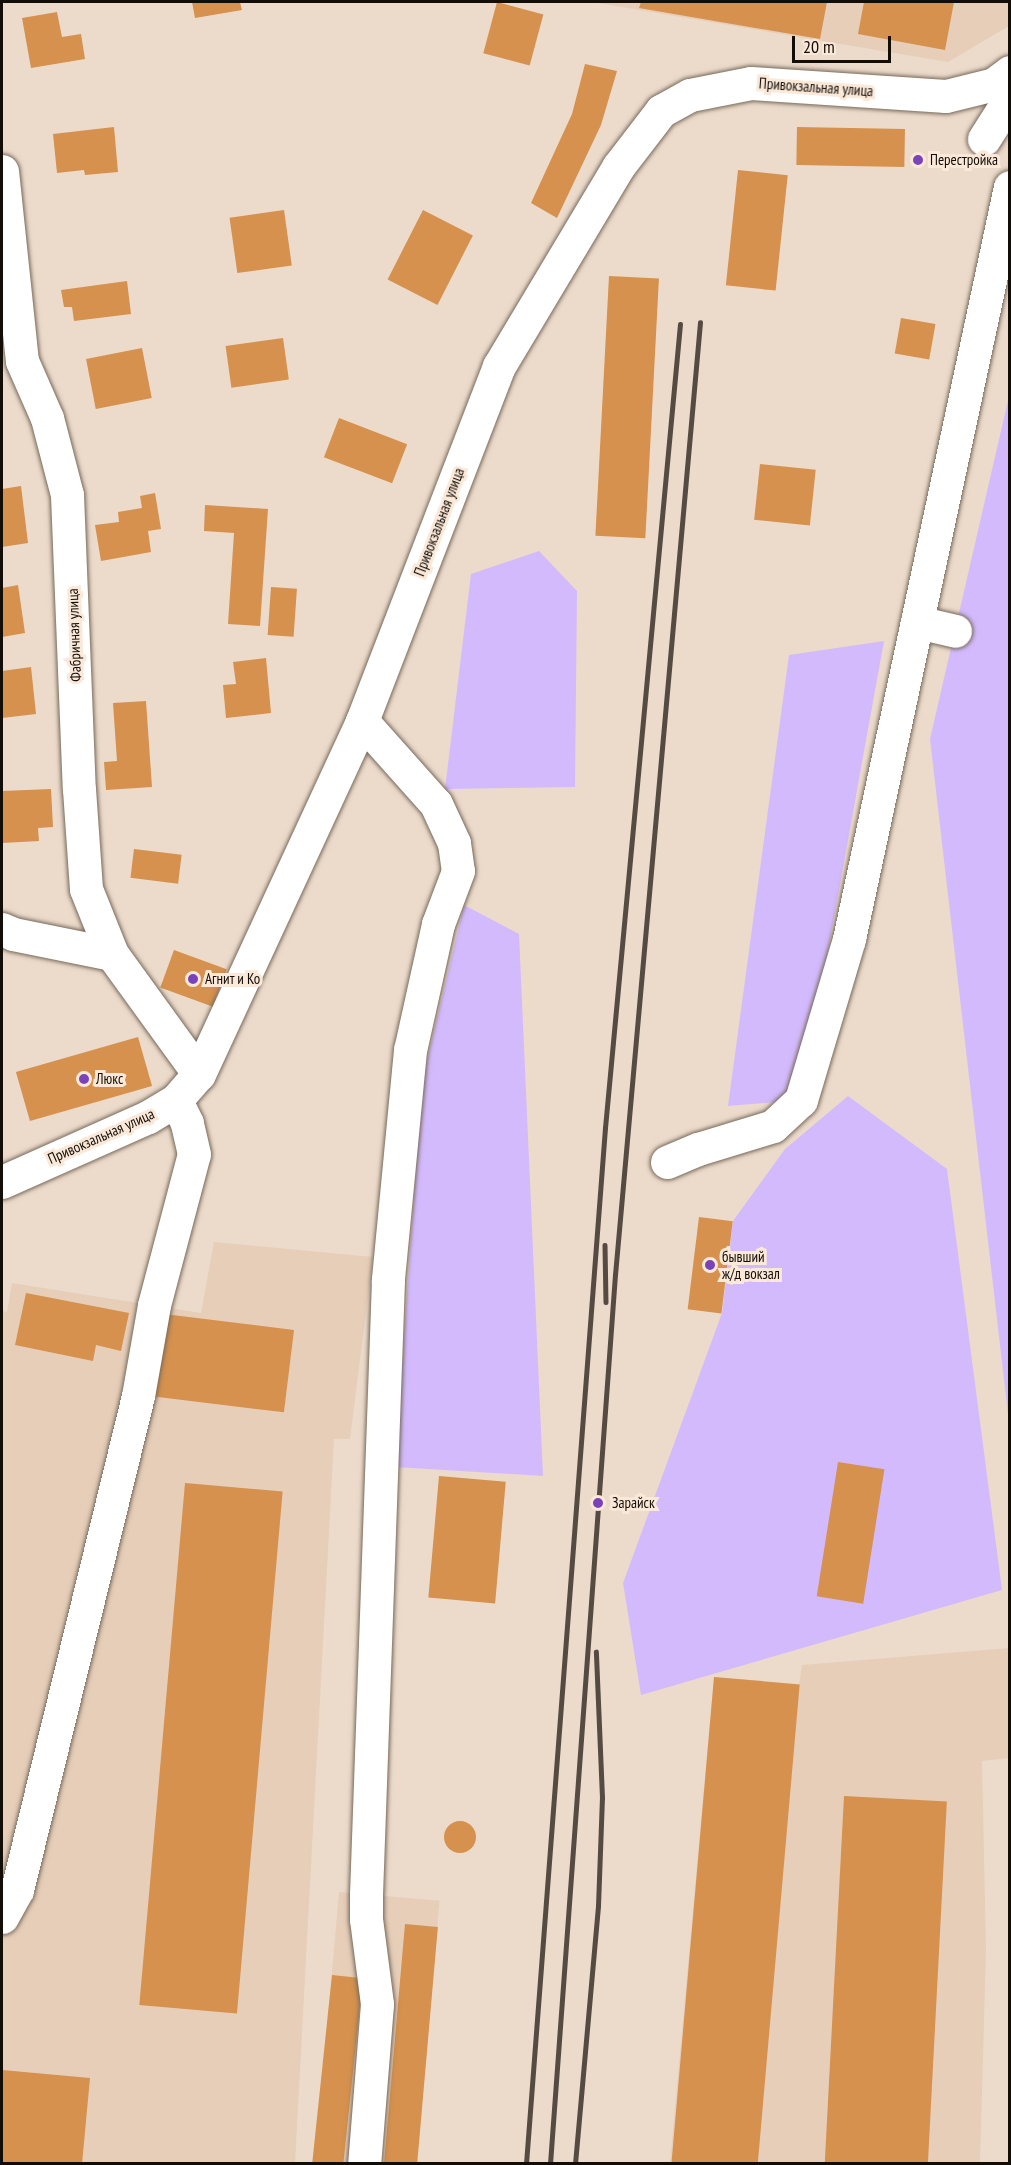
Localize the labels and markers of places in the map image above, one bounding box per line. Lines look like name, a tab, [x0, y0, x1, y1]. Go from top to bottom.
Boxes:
place label: Перестройка	[930, 151, 998, 169]
marker: Перестройка	[911, 153, 925, 167]
place label: Агнит и Ко	[205, 970, 261, 988]
marker: Агнит и Ко	[186, 972, 200, 986]
place label: Люкс	[96, 1070, 123, 1088]
marker: Люкс	[77, 1072, 91, 1086]
place label: бывший ж/д вокзал	[722, 1247, 780, 1282]
marker: бывший ж/д вокзал	[703, 1258, 717, 1272]
marker: Зарайск	[589, 1494, 607, 1512]
place label: Зарайск	[612, 1494, 655, 1512]

